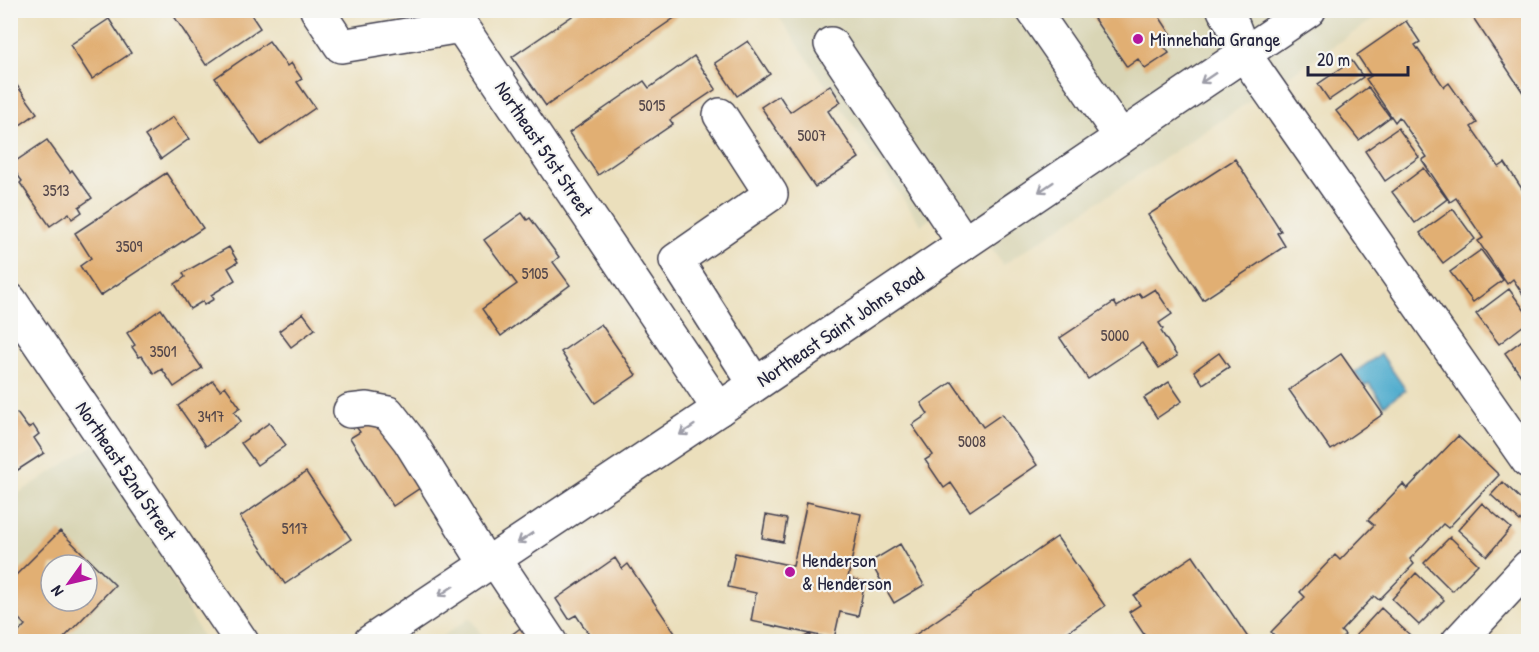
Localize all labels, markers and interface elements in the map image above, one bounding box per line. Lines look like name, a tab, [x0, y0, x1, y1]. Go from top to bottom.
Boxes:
place label: Minnehaha Grange	[1150, 25, 1281, 52]
marker: Minnehaha Grange	[1131, 32, 1145, 46]
scale bar	[1308, 39, 1408, 77]
text: 20 m	[1317, 47, 1350, 72]
one-way arrow	[1200, 73, 1217, 85]
street label: Northeast 51st Street	[489, 76, 600, 223]
house number: 5015	[639, 94, 665, 116]
house number: 5007	[797, 124, 827, 146]
house number: 3513	[43, 179, 69, 201]
one-way arrow	[1038, 181, 1055, 194]
house number: 3509	[116, 235, 143, 257]
street label: Northeast Saint Johns Road	[751, 260, 929, 393]
house number: 5105	[522, 262, 548, 284]
house number: 5000	[1101, 324, 1129, 346]
house number: 3501	[150, 340, 177, 362]
street label: Northeast 52nd Street	[70, 396, 184, 547]
house number: 3417	[198, 405, 225, 427]
one-way arrow	[679, 424, 696, 436]
house number: 5008	[958, 430, 986, 452]
house number: 5117	[282, 517, 308, 539]
one-way arrow	[517, 532, 534, 544]
place label: Henderson & Henderson	[802, 546, 892, 596]
north arrow	[39, 553, 99, 613]
marker: Henderson & Henderson	[783, 565, 797, 579]
text: N	[45, 581, 68, 601]
one-way arrow	[438, 585, 454, 597]

